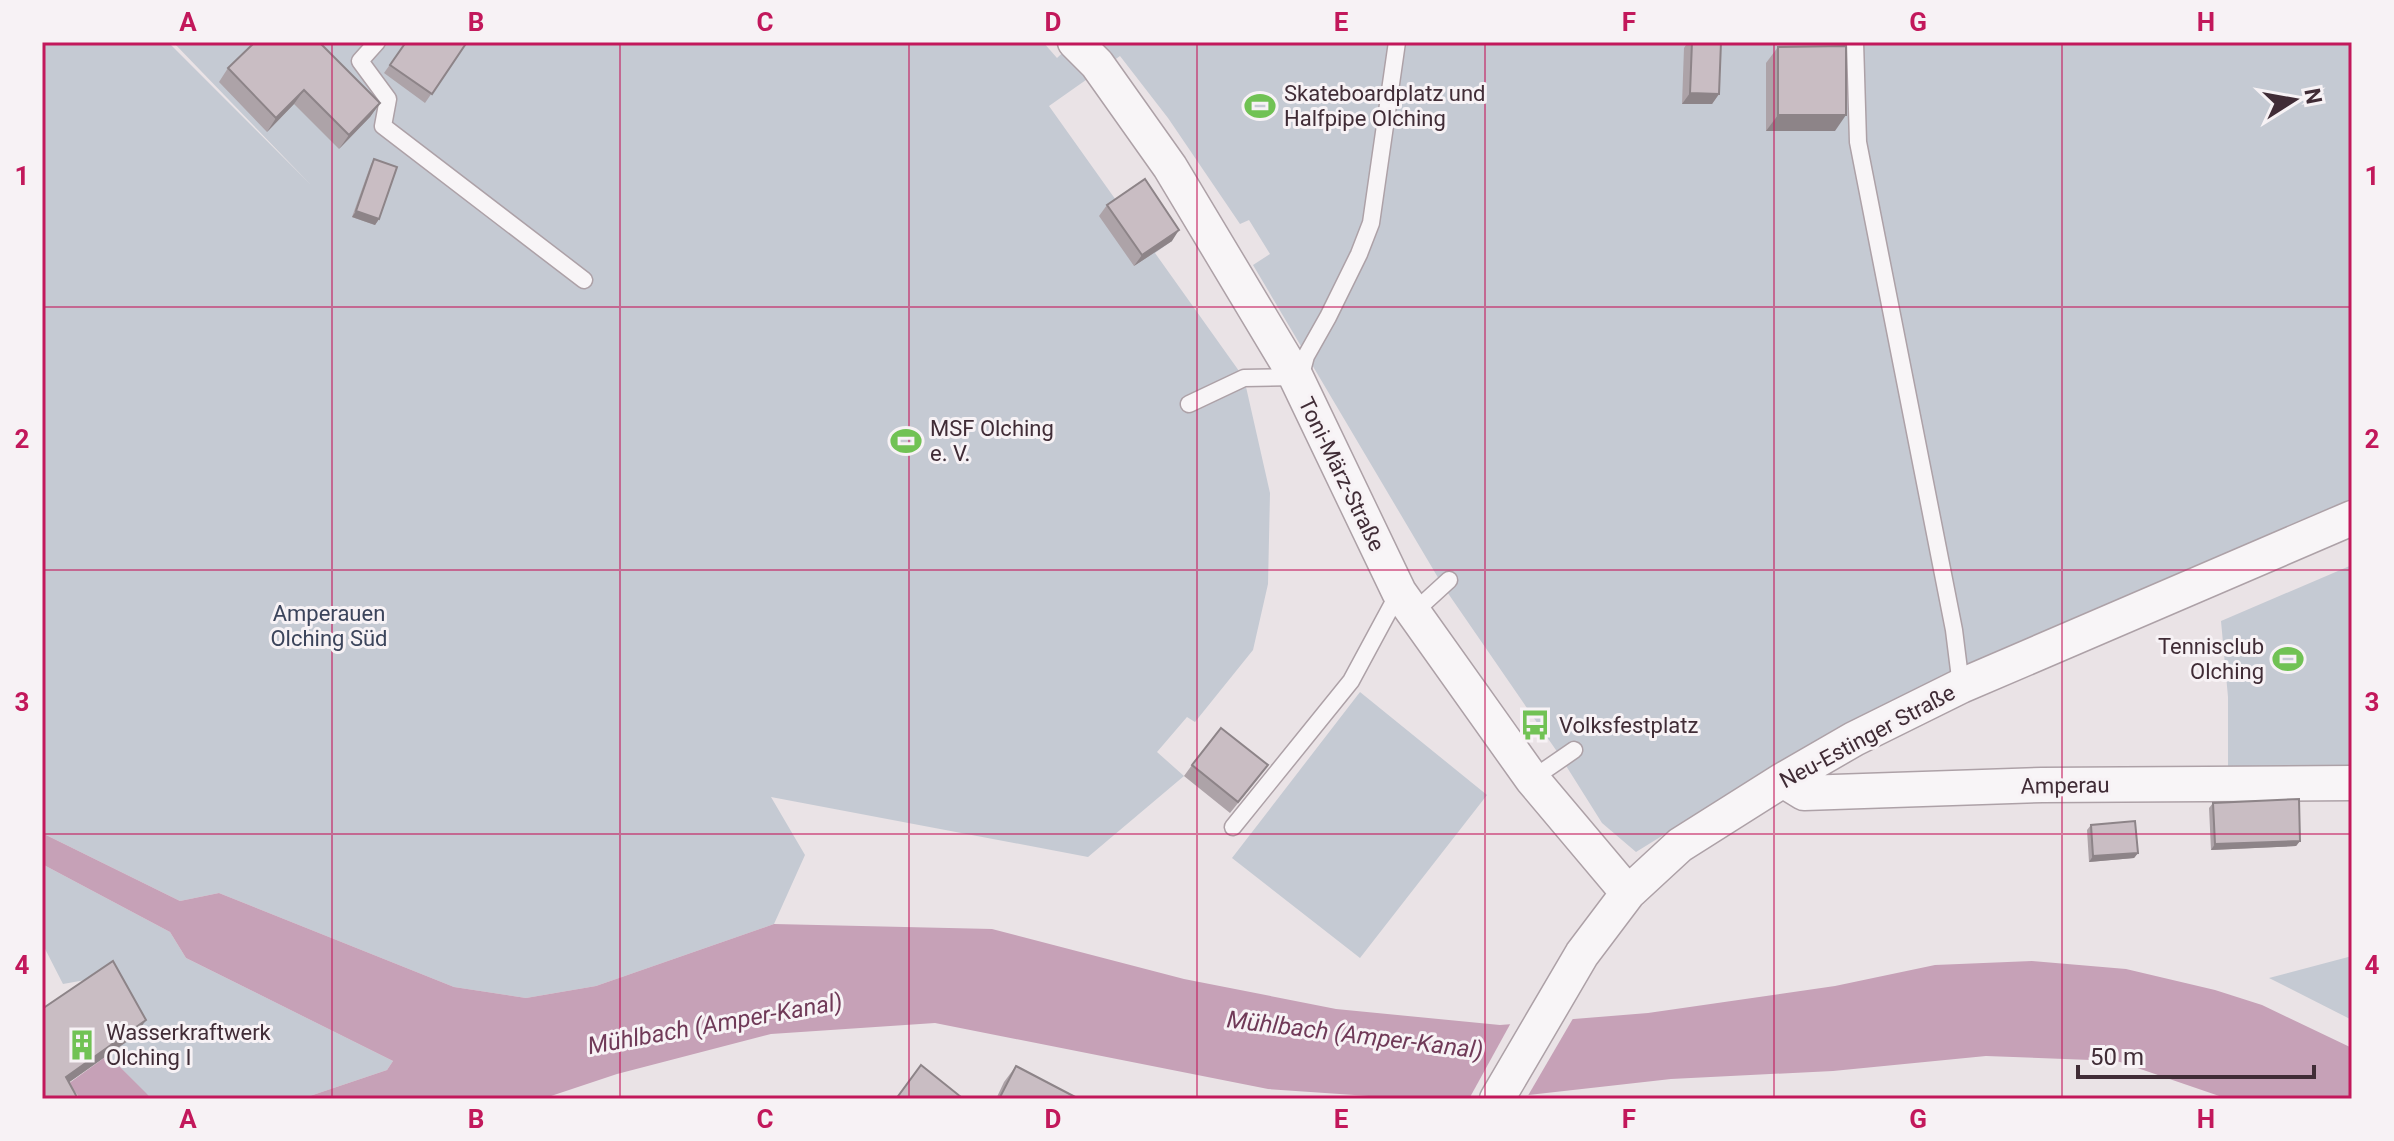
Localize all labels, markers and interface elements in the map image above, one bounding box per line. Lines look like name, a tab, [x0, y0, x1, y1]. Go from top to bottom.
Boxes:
text: A	[179, 7, 197, 37]
text: B	[468, 7, 484, 37]
text: C	[756, 7, 774, 37]
text: D	[1045, 7, 1061, 37]
text: E	[1334, 7, 1349, 37]
text: F	[1622, 7, 1636, 37]
text: G	[1909, 7, 1927, 37]
text: H	[2197, 7, 2215, 37]
north arrow	[2254, 60, 2334, 140]
place label: Skateboardplatz und Halfpipe Olching	[1284, 81, 1486, 131]
text: N	[2299, 86, 2327, 106]
sports icon: Skateboardplatz und Halfpipe Olching	[1243, 89, 1277, 123]
text: 1	[15, 161, 29, 191]
text: 1	[2365, 161, 2379, 191]
street label: Toni-März-Straße	[1294, 393, 1390, 555]
place label: MSF Olching e. V.	[930, 416, 1054, 466]
text: 2	[15, 424, 29, 454]
sports icon: MSF Olching e. V.	[889, 424, 923, 458]
text: 2	[2365, 424, 2379, 454]
park label: Amperauen Olching Süd	[270, 601, 388, 651]
place label: Tennisclub Olching	[2158, 634, 2264, 684]
sports icon: Tennisclub Olching	[2271, 642, 2305, 676]
street label: Neu-Estinger Straße	[1775, 680, 1959, 793]
text: 3	[15, 687, 29, 717]
text: 3	[2365, 687, 2379, 717]
bus stop icon: Volksfestplatz	[1518, 708, 1552, 742]
place label: Volksfestplatz	[1559, 713, 1698, 738]
street label: Amperau	[2020, 772, 2110, 799]
text: 4	[15, 950, 30, 980]
text: 4	[2365, 950, 2380, 980]
water label: Mühlbach (Amper-Kanal)	[585, 988, 845, 1060]
water label: Mühlbach (Amper-Kanal)	[1225, 1005, 1485, 1065]
place label: Wasserkraftwerk Olching I	[106, 1020, 272, 1070]
building icon: Wasserkraftwerk Olching I	[65, 1028, 99, 1062]
scale bar	[2078, 1029, 2314, 1079]
text: 50 m	[2090, 1043, 2144, 1071]
text: A	[179, 1104, 197, 1134]
text: B	[468, 1104, 484, 1134]
text: C	[756, 1104, 774, 1134]
text: D	[1045, 1104, 1061, 1134]
text: E	[1334, 1104, 1349, 1134]
text: F	[1622, 1104, 1636, 1134]
text: G	[1909, 1104, 1927, 1134]
text: H	[2197, 1104, 2215, 1134]

